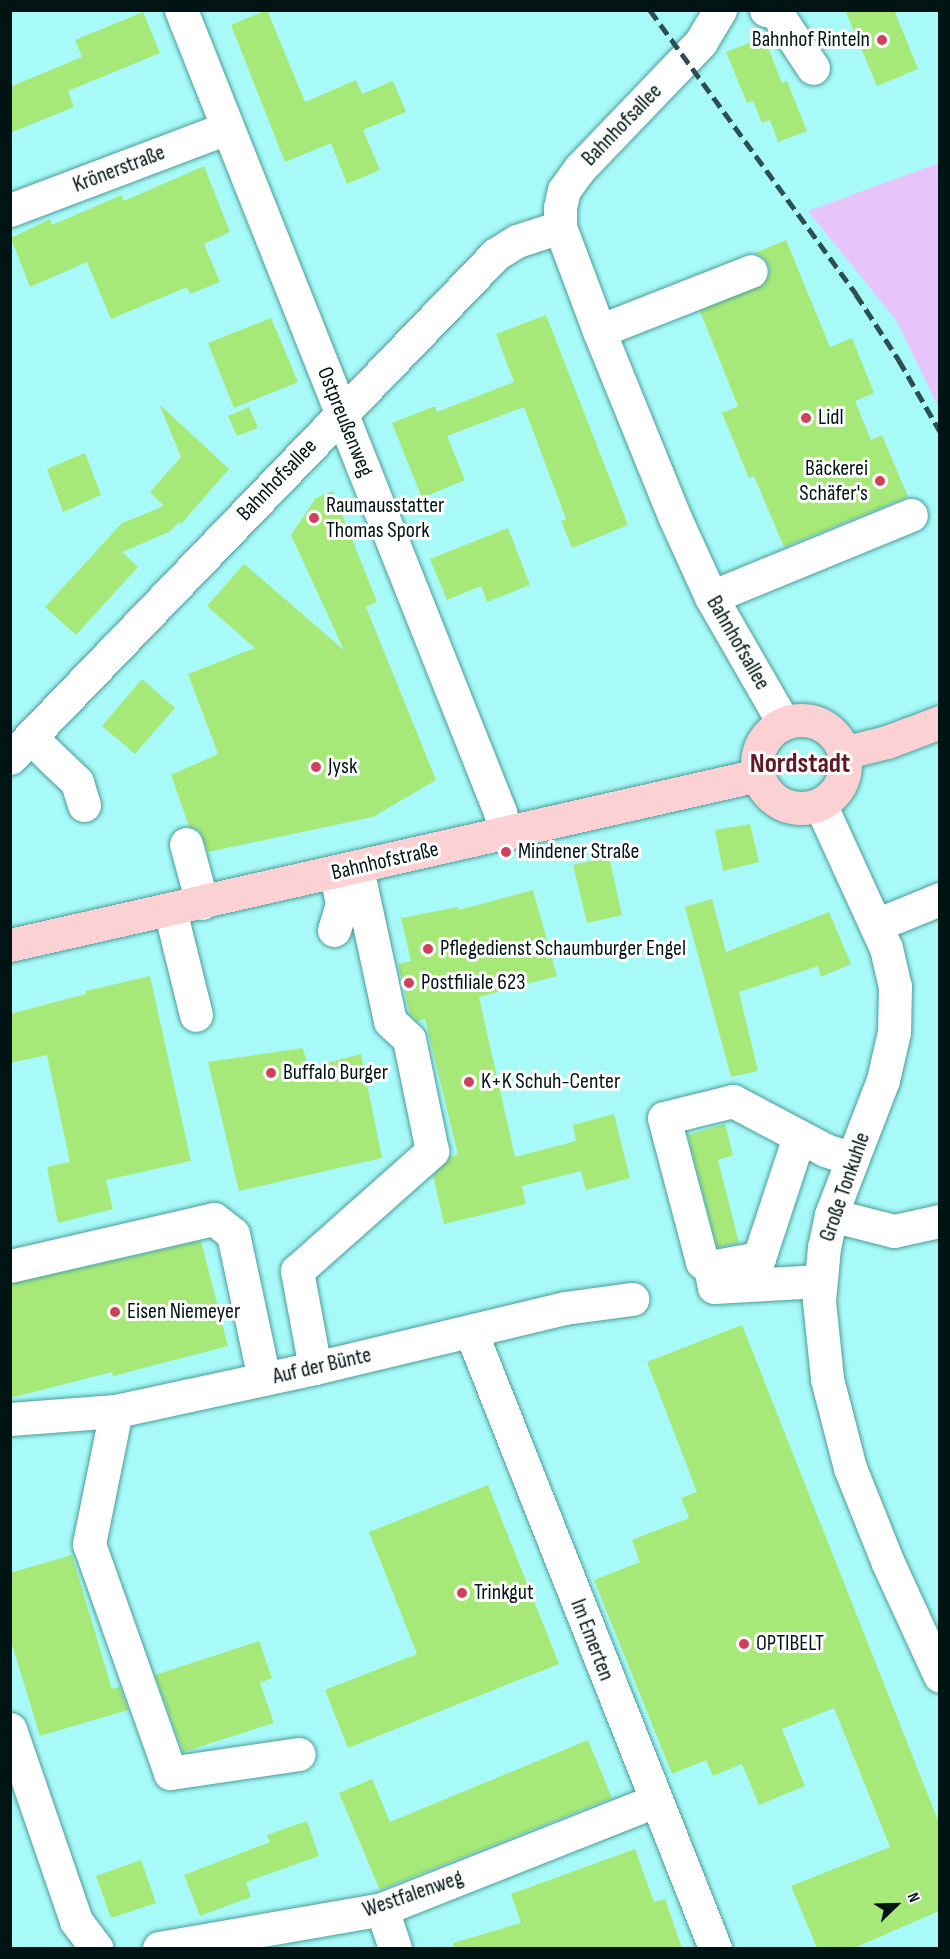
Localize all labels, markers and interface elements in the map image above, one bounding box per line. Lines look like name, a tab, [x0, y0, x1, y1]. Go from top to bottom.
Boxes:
place label: Bahnhof Rinteln	[752, 27, 870, 53]
marker: Bahnhof Rinteln	[875, 33, 889, 47]
street label: Bahnhofsallee	[576, 78, 668, 172]
street label: Krönerstraße	[69, 139, 169, 199]
street label: Ostpreußenweg	[311, 363, 379, 481]
place label: Lidl	[818, 405, 843, 431]
marker: Lidl	[799, 411, 813, 425]
street label: Bahnhofsallee	[231, 433, 323, 527]
place label: Bäckerei Schäfer's	[799, 455, 868, 506]
marker: Bäckerei Schäfer's	[873, 474, 887, 488]
place label: Raumausstatter Thomas Spork	[326, 492, 444, 544]
marker: Raumausstatter Thomas Spork	[307, 511, 321, 525]
street label: Bahnhofsallee	[701, 591, 775, 695]
district label: Nordstadt	[750, 747, 850, 781]
place label: Jysk	[328, 754, 357, 780]
marker: Jysk	[309, 760, 323, 774]
street label: Bahnhofstraße	[329, 836, 441, 886]
place label: Mindener Straße	[518, 839, 639, 865]
marker: Mindener Straße	[499, 845, 513, 859]
place label: Pflegedienst Schaumburger Engel	[440, 936, 686, 962]
marker: Pflegedienst Schaumburger Engel	[421, 942, 435, 956]
place label: Postfiliale 623	[421, 970, 525, 996]
marker: Postfiliale 623	[402, 976, 416, 990]
place label: Buffalo Burger	[283, 1060, 388, 1086]
marker: Buffalo Burger	[264, 1066, 278, 1080]
place label: K+K Schuh-Center	[481, 1069, 620, 1095]
marker: K+K Schuh-Center	[462, 1075, 476, 1089]
street label: Große Tonkuhle	[814, 1129, 876, 1245]
place label: Eisen Niemeyer	[127, 1299, 240, 1325]
marker: Eisen Niemeyer	[108, 1305, 122, 1319]
street label: Auf der Bünte	[270, 1342, 374, 1390]
place label: Trinkgut	[474, 1580, 534, 1606]
marker: Trinkgut	[455, 1586, 469, 1600]
street label: Im Emerten	[564, 1595, 620, 1685]
place label: OPTIBELT	[756, 1631, 824, 1657]
marker: OPTIBELT	[737, 1637, 751, 1651]
street label: Westfalenweg	[359, 1865, 467, 1923]
north arrow	[866, 1875, 926, 1935]
text: N	[903, 1890, 923, 1905]

